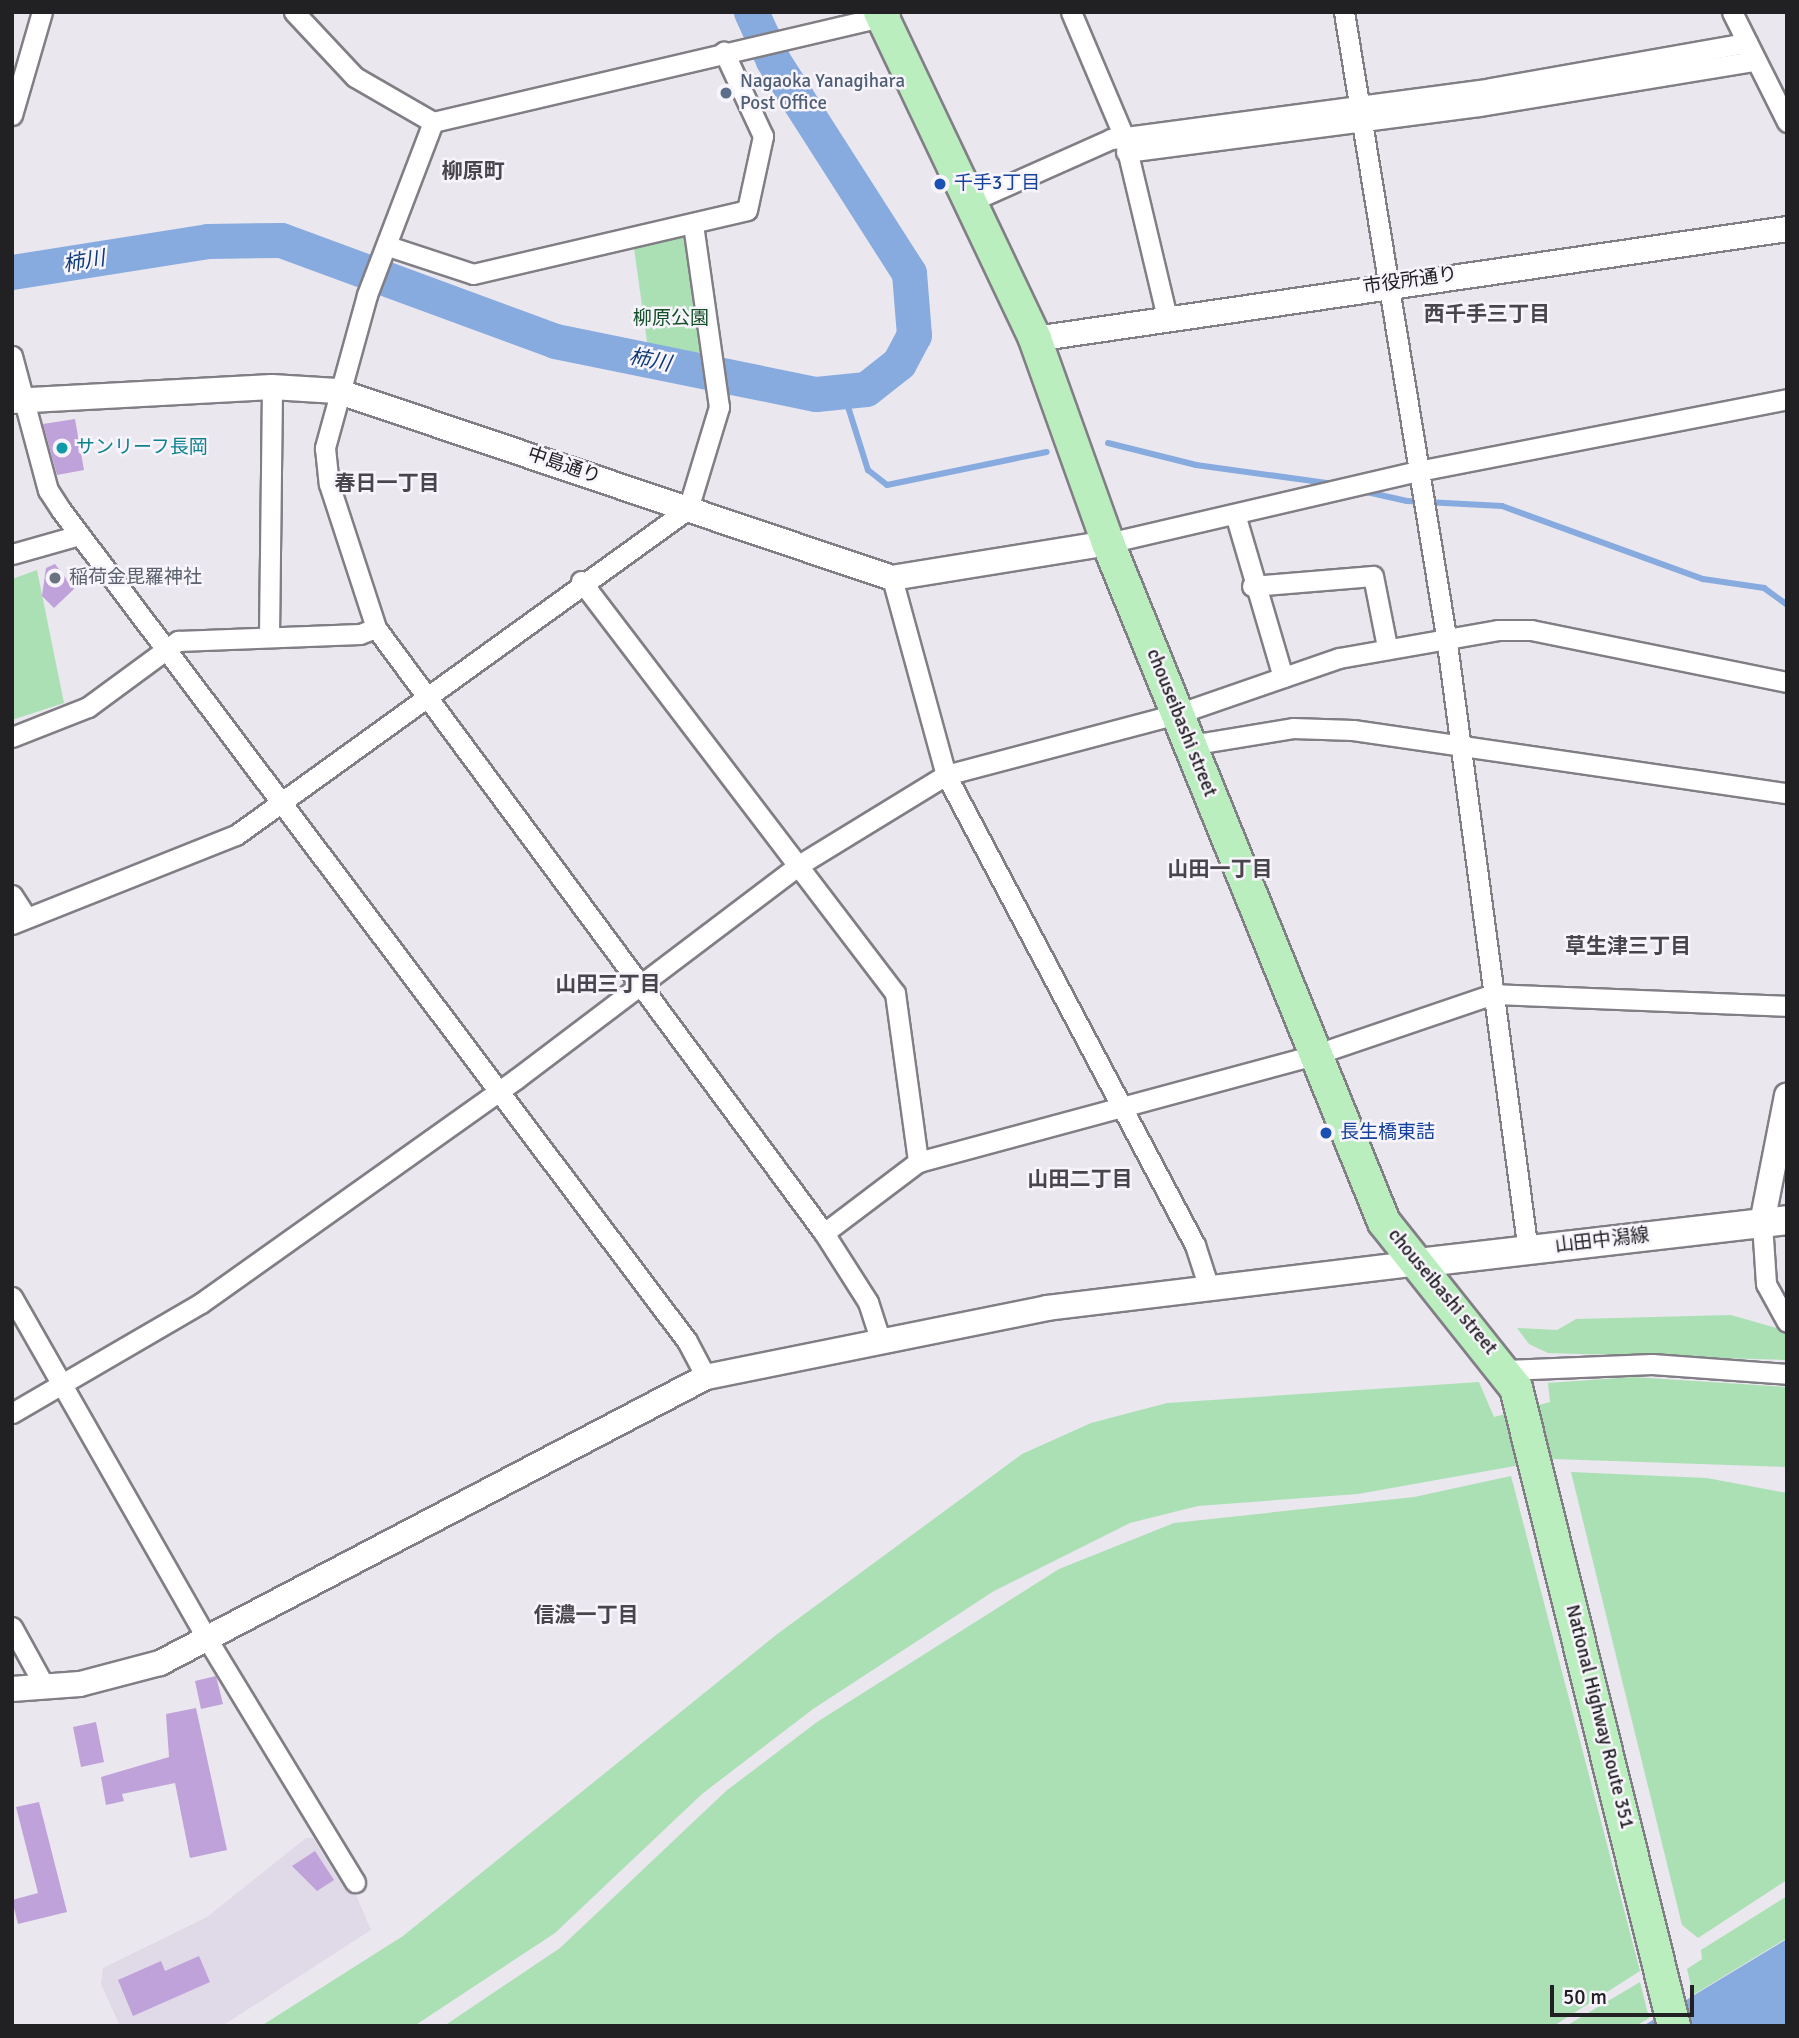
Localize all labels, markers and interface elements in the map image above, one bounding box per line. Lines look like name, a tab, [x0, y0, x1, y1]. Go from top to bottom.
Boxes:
place label: Nagaoka Yanagihara Post Office	[740, 71, 905, 115]
marker: Nagaoka Yanagihara Post Office	[718, 85, 734, 101]
district label: 柳原町	[442, 158, 504, 184]
place label: 千手3丁目	[954, 173, 1040, 195]
marker: 千手3丁目	[932, 176, 948, 192]
water label: 柿川	[61, 245, 107, 277]
street label: 市役所通り	[1361, 263, 1459, 299]
district label: 西千手三丁目	[1424, 301, 1550, 327]
park label: 柳原公園	[633, 308, 709, 330]
water label: 柿川	[627, 344, 673, 376]
place label: サンリーフ長岡	[76, 437, 209, 459]
marker: サンリーフ長岡	[54, 440, 70, 456]
street label: 中島通り	[524, 443, 604, 489]
district label: 春日一丁目	[335, 470, 439, 496]
place label: 稲荷金毘羅神社	[69, 567, 202, 589]
marker: 稲荷金毘羅神社	[47, 570, 63, 586]
street label: chouseibashi street	[1141, 646, 1221, 800]
district label: 山田一丁目	[1168, 856, 1272, 882]
district label: 草生津三丁目	[1565, 933, 1691, 959]
district label: 山田三丁目	[556, 971, 660, 997]
place label: 長生橋東詰	[1340, 1122, 1435, 1144]
marker: 長生橋東詰	[1318, 1125, 1334, 1141]
district label: 山田二丁目	[1028, 1166, 1132, 1192]
street label: chouseibashi street	[1383, 1224, 1501, 1360]
street label: 山田中潟線	[1553, 1224, 1651, 1258]
district label: 信濃一丁目	[534, 1602, 638, 1628]
street label: National Highway Route 351	[1560, 1602, 1638, 1832]
scale bar	[1554, 1972, 1698, 2016]
text: 50 m	[1563, 1984, 1607, 2010]

